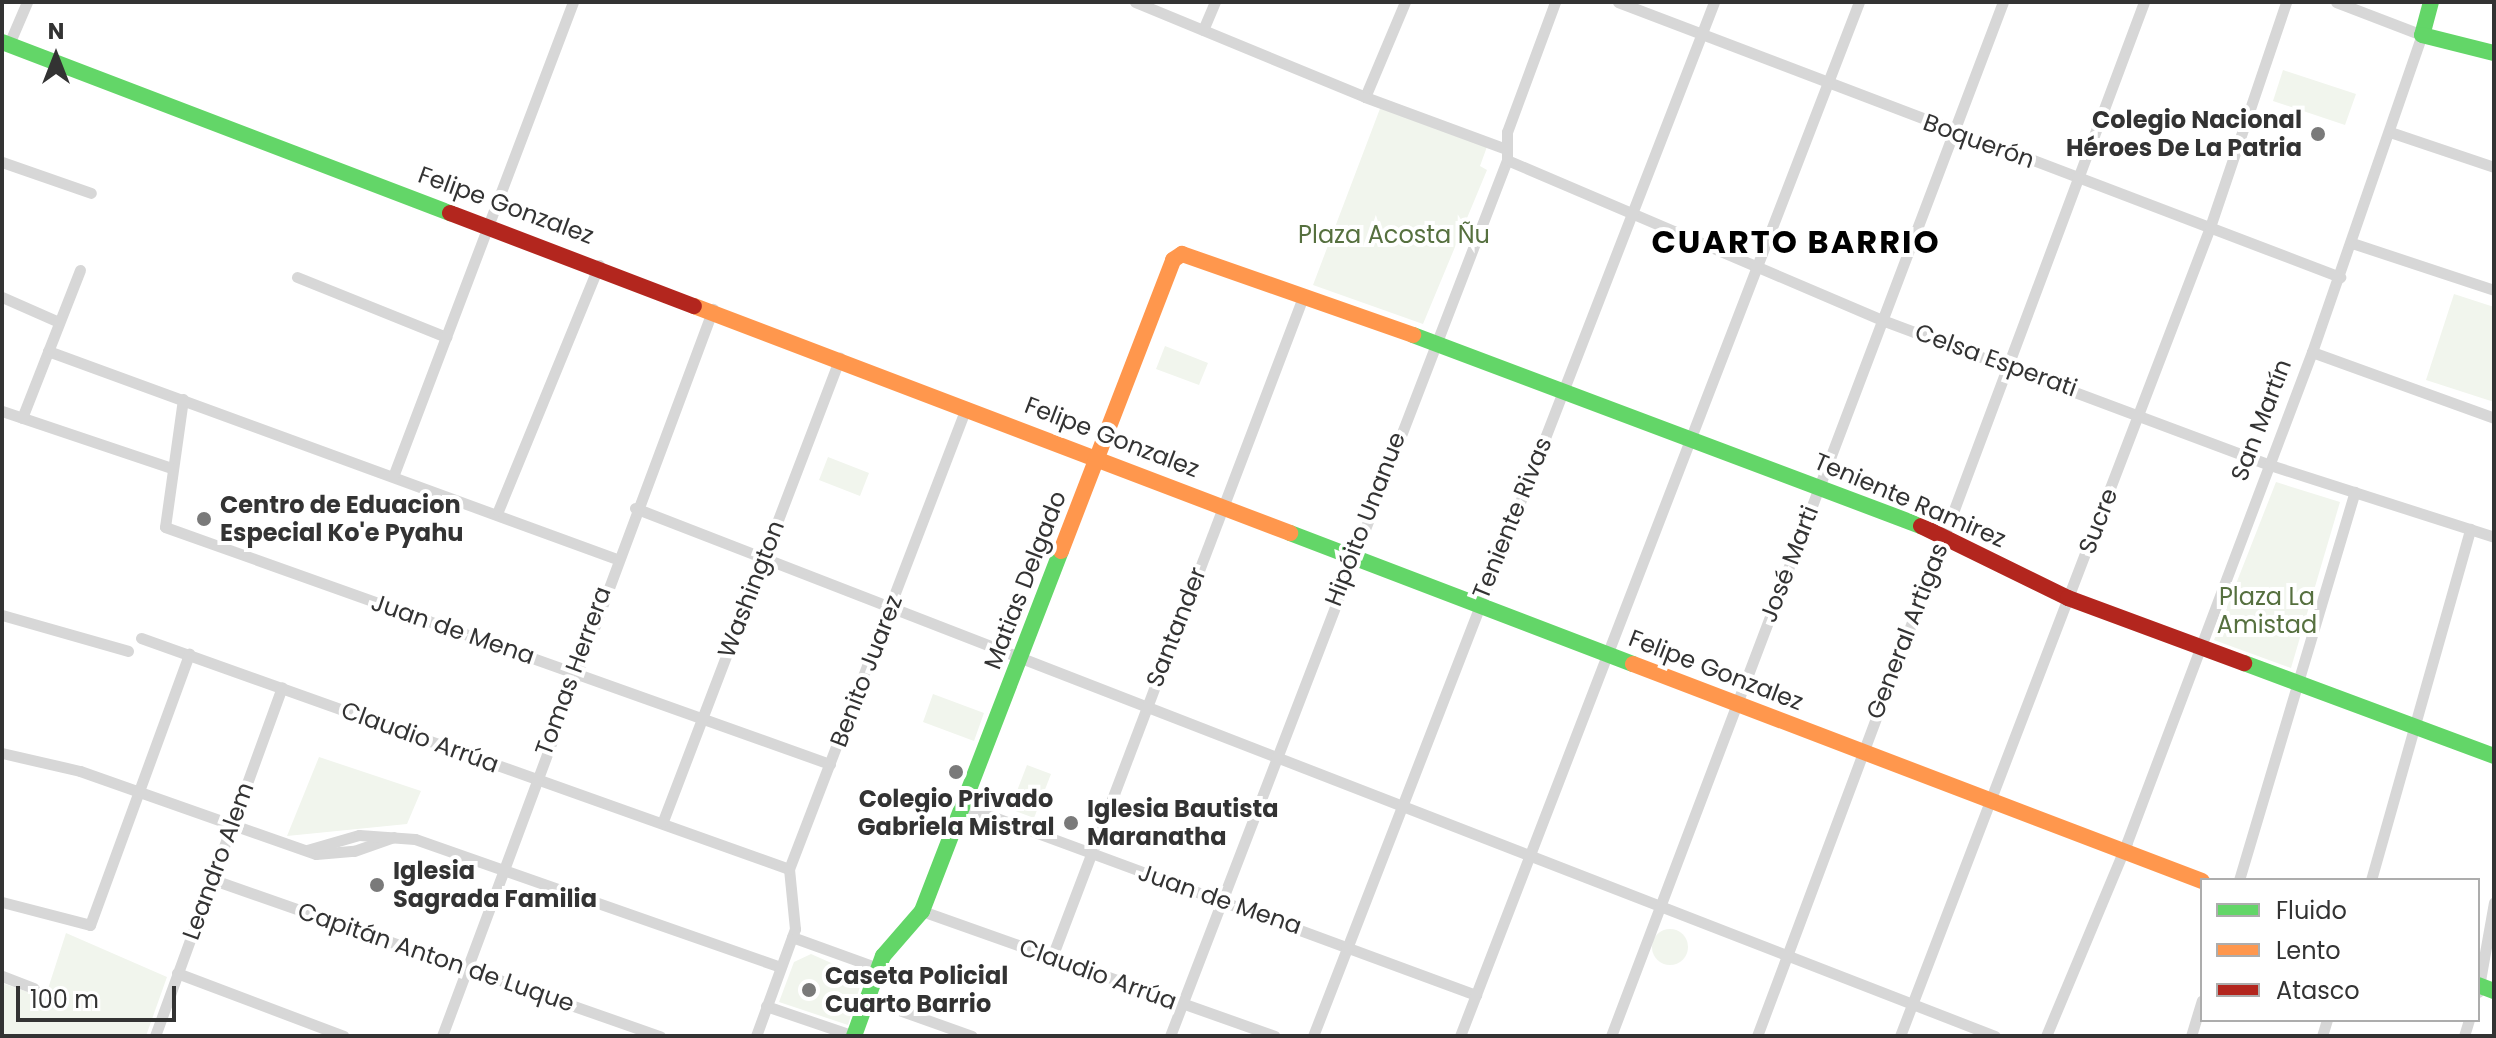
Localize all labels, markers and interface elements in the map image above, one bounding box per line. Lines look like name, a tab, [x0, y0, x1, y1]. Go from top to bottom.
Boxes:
north arrow	[16, 16, 96, 96]
text: N	[48, 16, 64, 47]
place label: Colegio Nacional Héroes De La Patria	[2066, 106, 2302, 162]
street label: Boquerón	[1919, 108, 2039, 174]
marker: Colegio Nacional Héroes De La Patria	[2309, 125, 2327, 143]
street label: Felipe Gonzalez	[414, 160, 598, 250]
park label: Plaza Acosta Ñu	[1298, 221, 1490, 249]
district label: CUARTO BARRIO	[1651, 223, 1941, 261]
street label: Celsa Esperati	[1911, 317, 2081, 403]
street label: San Martín	[2225, 355, 2297, 485]
street label: Felipe Gonzalez	[1021, 390, 1203, 484]
street label: Hipóito Unanue	[1319, 428, 1411, 610]
street label: Teniente Rivas	[1466, 433, 1558, 603]
street label: Teniente Ramirez	[1810, 447, 2010, 553]
street label: Sucre	[2072, 484, 2124, 558]
street label: Matias Delgado	[978, 487, 1072, 673]
place label: Centro de Eduacion Especial Ko'e Pyahu	[220, 491, 464, 547]
street label: José Marti	[1754, 502, 1824, 626]
marker: Centro de Eduacion Especial Ko'e Pyahu	[195, 510, 213, 528]
street label: Washington	[712, 516, 790, 662]
street label: General Artigas	[1860, 539, 1954, 723]
street label: Santander	[1140, 563, 1212, 691]
street label: Tomas Herrera	[529, 583, 617, 759]
park label: Plaza La Amistad	[2217, 583, 2317, 639]
street label: Juan de Mena	[368, 588, 538, 670]
street label: Benito Juarez	[824, 591, 908, 751]
street label: Felipe Gonzalez	[1625, 623, 1807, 717]
street label: Claudio Arrúa	[337, 695, 503, 779]
marker: Colegio Privado Gabriela Mistral	[947, 763, 965, 781]
street label: Leandro Alem	[176, 778, 260, 944]
place label: Colegio Privado Gabriela Mistral	[857, 785, 1055, 841]
place label: Iglesia Bautista Maranatha	[1087, 795, 1279, 851]
marker: Iglesia Bautista Maranatha	[1062, 814, 1080, 832]
place label: Iglesia Sagrada Familia	[393, 857, 597, 913]
street label: Juan de Mena	[1135, 858, 1305, 940]
marker: Iglesia Sagrada Familia	[368, 876, 386, 894]
legend	[2200, 878, 2480, 1022]
text: Fluido	[2276, 894, 2347, 927]
street label: Capitán Anton de Luque	[294, 896, 578, 1018]
street label: Claudio Arrúa	[1015, 932, 1181, 1016]
text: Lento	[2276, 934, 2341, 967]
place label: Caseta Policial Cuarto Barrio	[825, 962, 1008, 1018]
scale bar	[20, 970, 180, 1020]
text: Atasco	[2276, 974, 2360, 1007]
marker: Caseta Policial Cuarto Barrio	[800, 981, 818, 999]
text: 100 m	[30, 983, 99, 1016]

